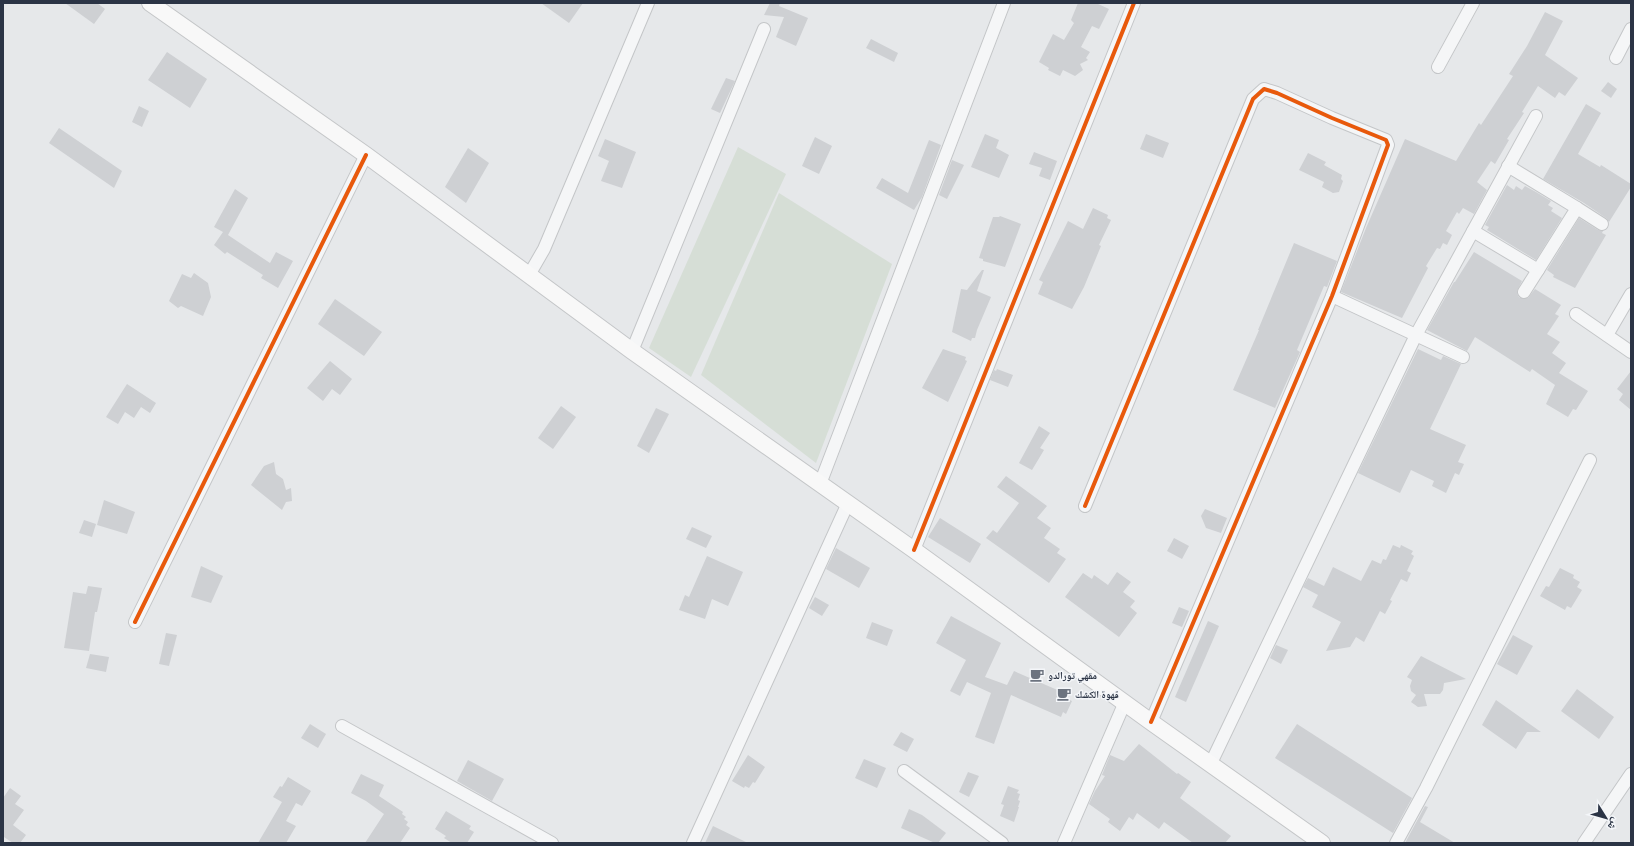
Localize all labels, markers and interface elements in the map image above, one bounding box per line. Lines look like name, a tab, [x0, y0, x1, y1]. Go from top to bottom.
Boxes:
cafe icon: مقهي تورالدو	[1029, 667, 1045, 683]
place label: مقهي تورالدو	[1048, 669, 1097, 683]
cafe icon: قهوة الكشك	[1056, 686, 1072, 702]
place label: قهوة الكشك	[1075, 688, 1119, 701]
north arrow	[1586, 798, 1626, 838]
text: ش	[1604, 815, 1622, 833]

